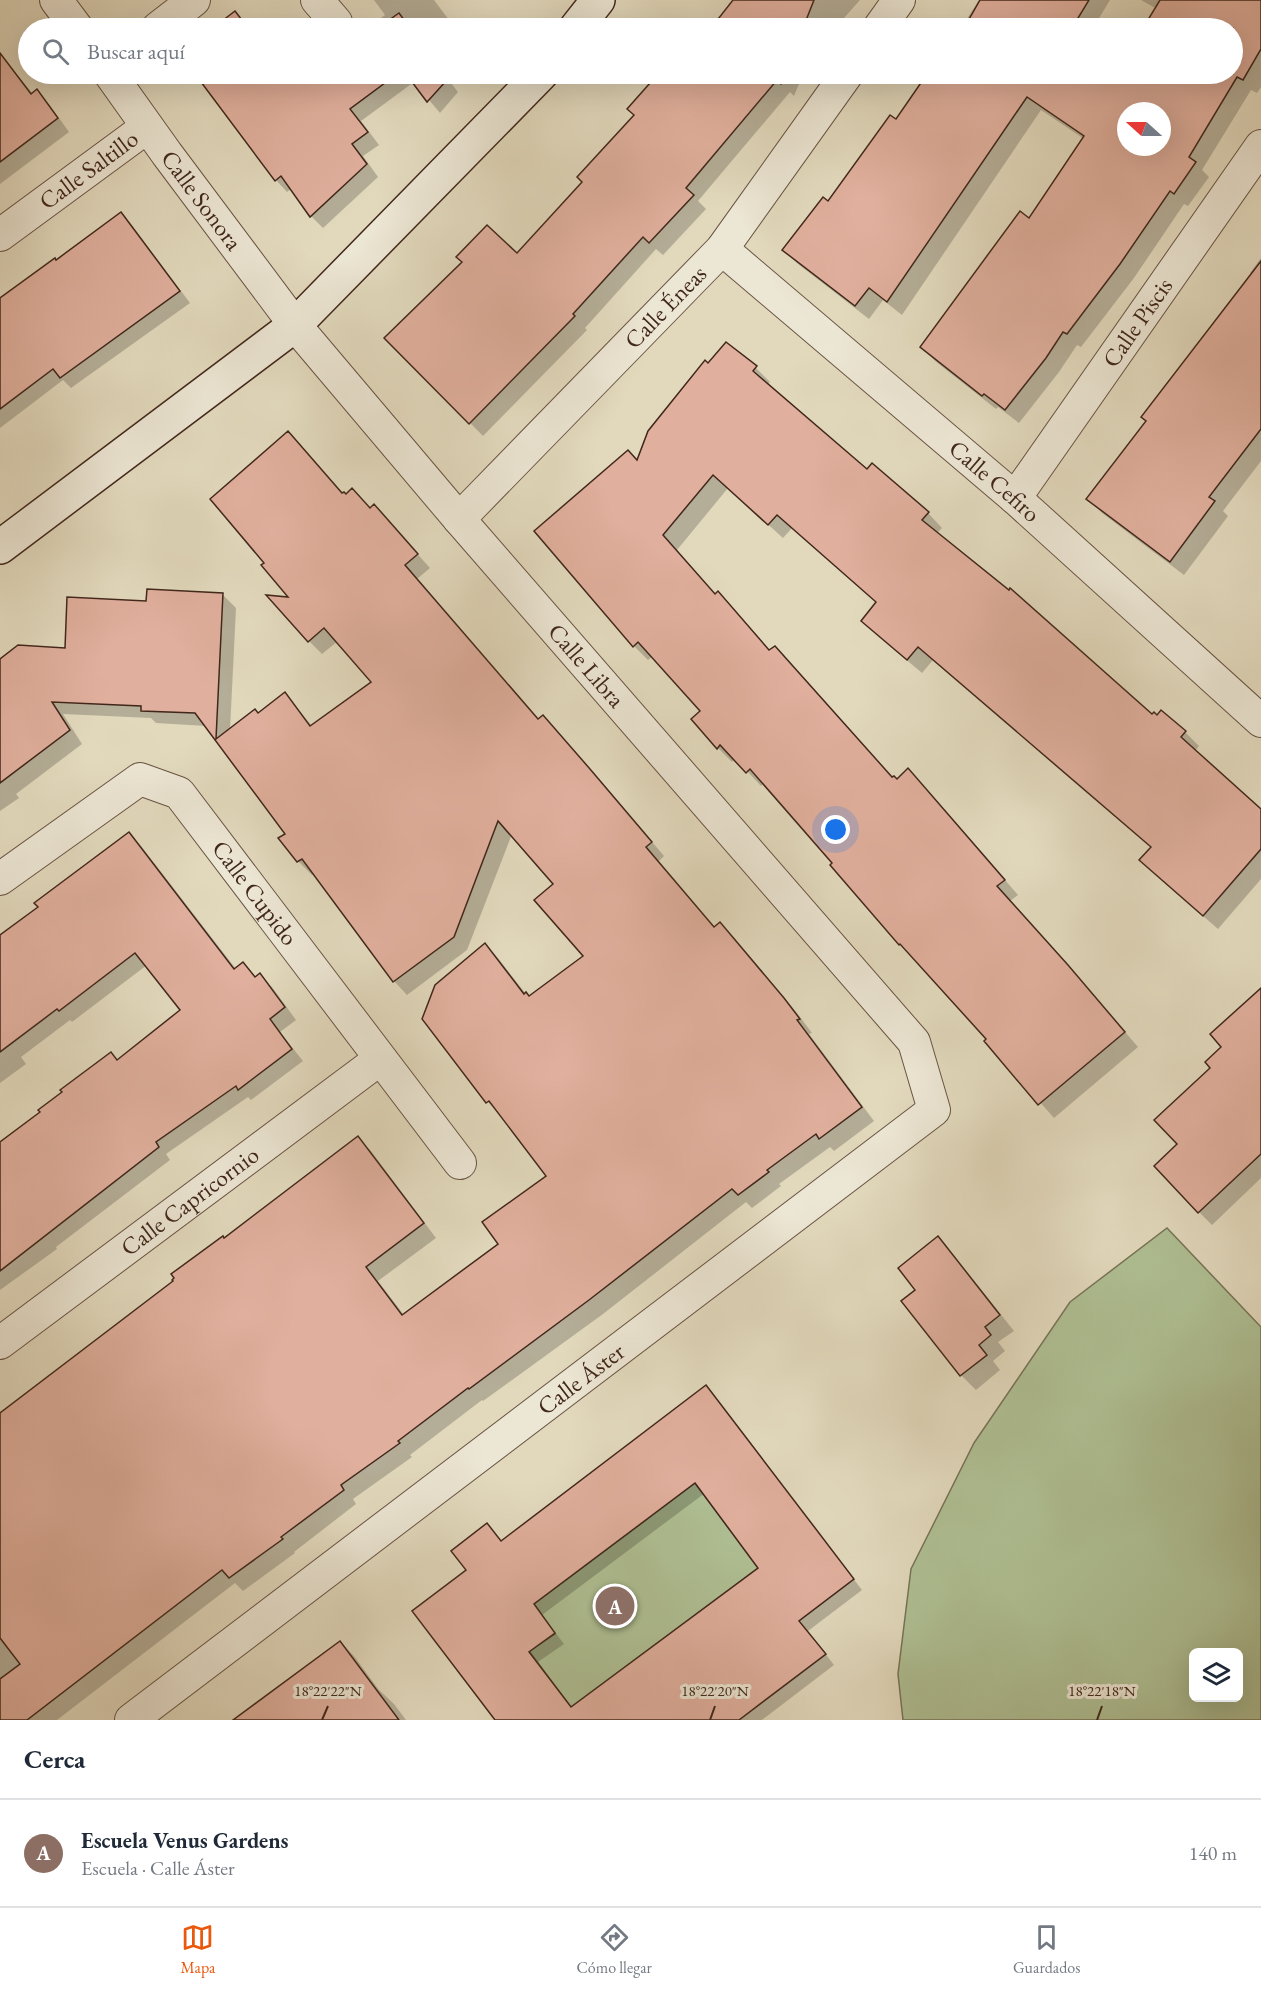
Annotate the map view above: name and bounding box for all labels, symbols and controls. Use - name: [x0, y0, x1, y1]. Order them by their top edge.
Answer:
- search box: [18, 18, 1243, 84]
- icon: search: [39, 35, 72, 68]
- text: Buscar aquí: [87, 37, 185, 66]
- north arrow: [1117, 102, 1171, 156]
- street label: Calle Saltillo: [33, 123, 144, 216]
- street label: Calle Sonora: [154, 144, 250, 257]
- street label: Calle Éneas: [617, 258, 713, 355]
- street label: Calle Piscis: [1095, 271, 1179, 373]
- street label: Calle Cefiro: [943, 433, 1047, 529]
- street label: Calle Libra: [542, 616, 632, 714]
- your location: [821, 815, 850, 844]
- street label: Calle Cupido: [205, 834, 305, 952]
- street label: Calle Capricornio: [114, 1139, 265, 1263]
- street label: Calle Áster: [531, 1336, 631, 1422]
- pin: A: [596, 1584, 634, 1628]
- map controls: [1189, 1648, 1243, 1702]
- button: layers: [1189, 1648, 1243, 1702]
- text: 18°22'22"N: [294, 1681, 362, 1700]
- text: 18°22'20"N: [681, 1681, 749, 1700]
- text: 18°22'18"N: [1068, 1681, 1136, 1700]
- text: Cerca: [24, 1742, 85, 1776]
- text: Escuela Venus Gardens: [81, 1826, 289, 1855]
- text: A: [36, 1840, 51, 1866]
- text: 140 m: [1189, 1840, 1237, 1866]
- text: Escuela · Calle Áster: [81, 1855, 235, 1881]
- tab: Mapa: [181, 1921, 215, 1978]
- tab: Cómo llegar: [576, 1921, 652, 1978]
- tab: Guardados: [1013, 1921, 1080, 1978]

